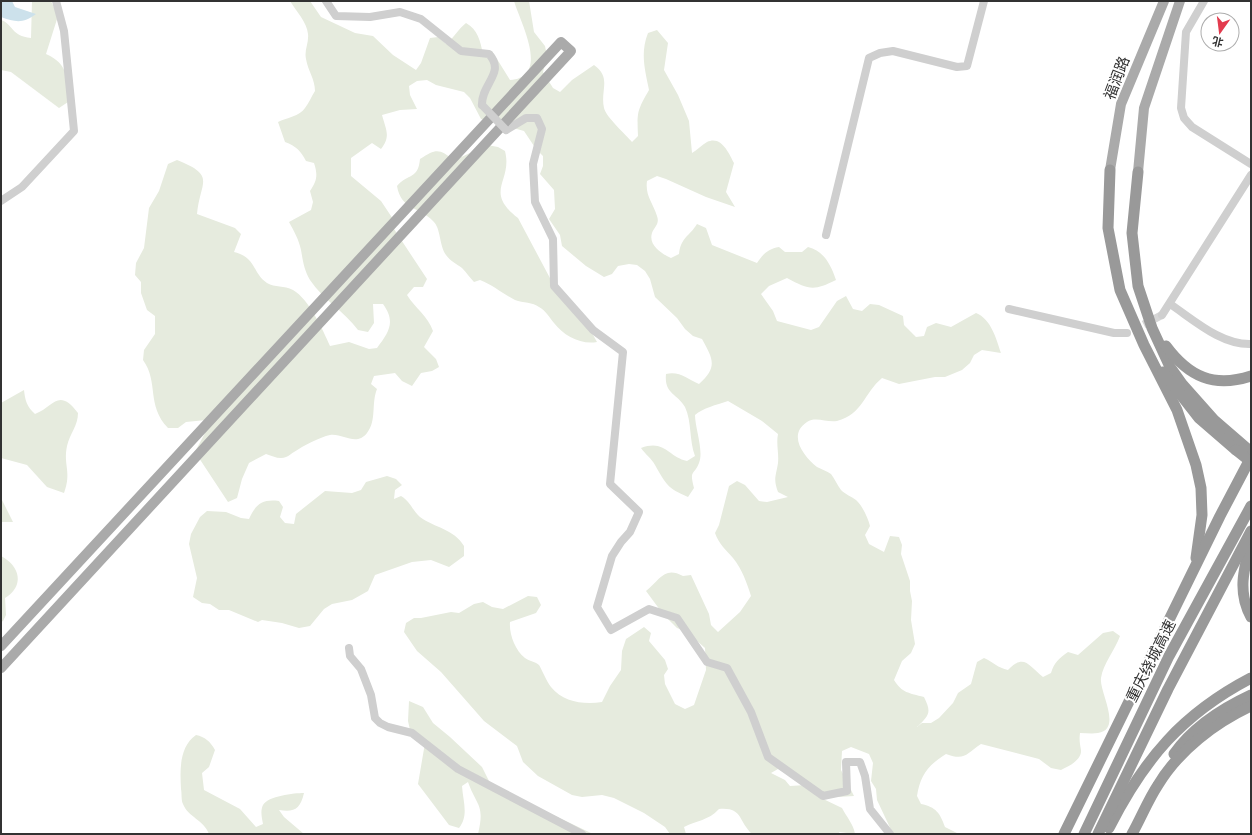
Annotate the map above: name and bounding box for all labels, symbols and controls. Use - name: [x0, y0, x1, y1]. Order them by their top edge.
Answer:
- north arrow: [1200, 12, 1240, 52]
- text: 北: [1210, 33, 1225, 51]
- street label: 福润路: [1099, 53, 1135, 103]
- street label: 重庆绕城高速: [1121, 616, 1181, 706]

